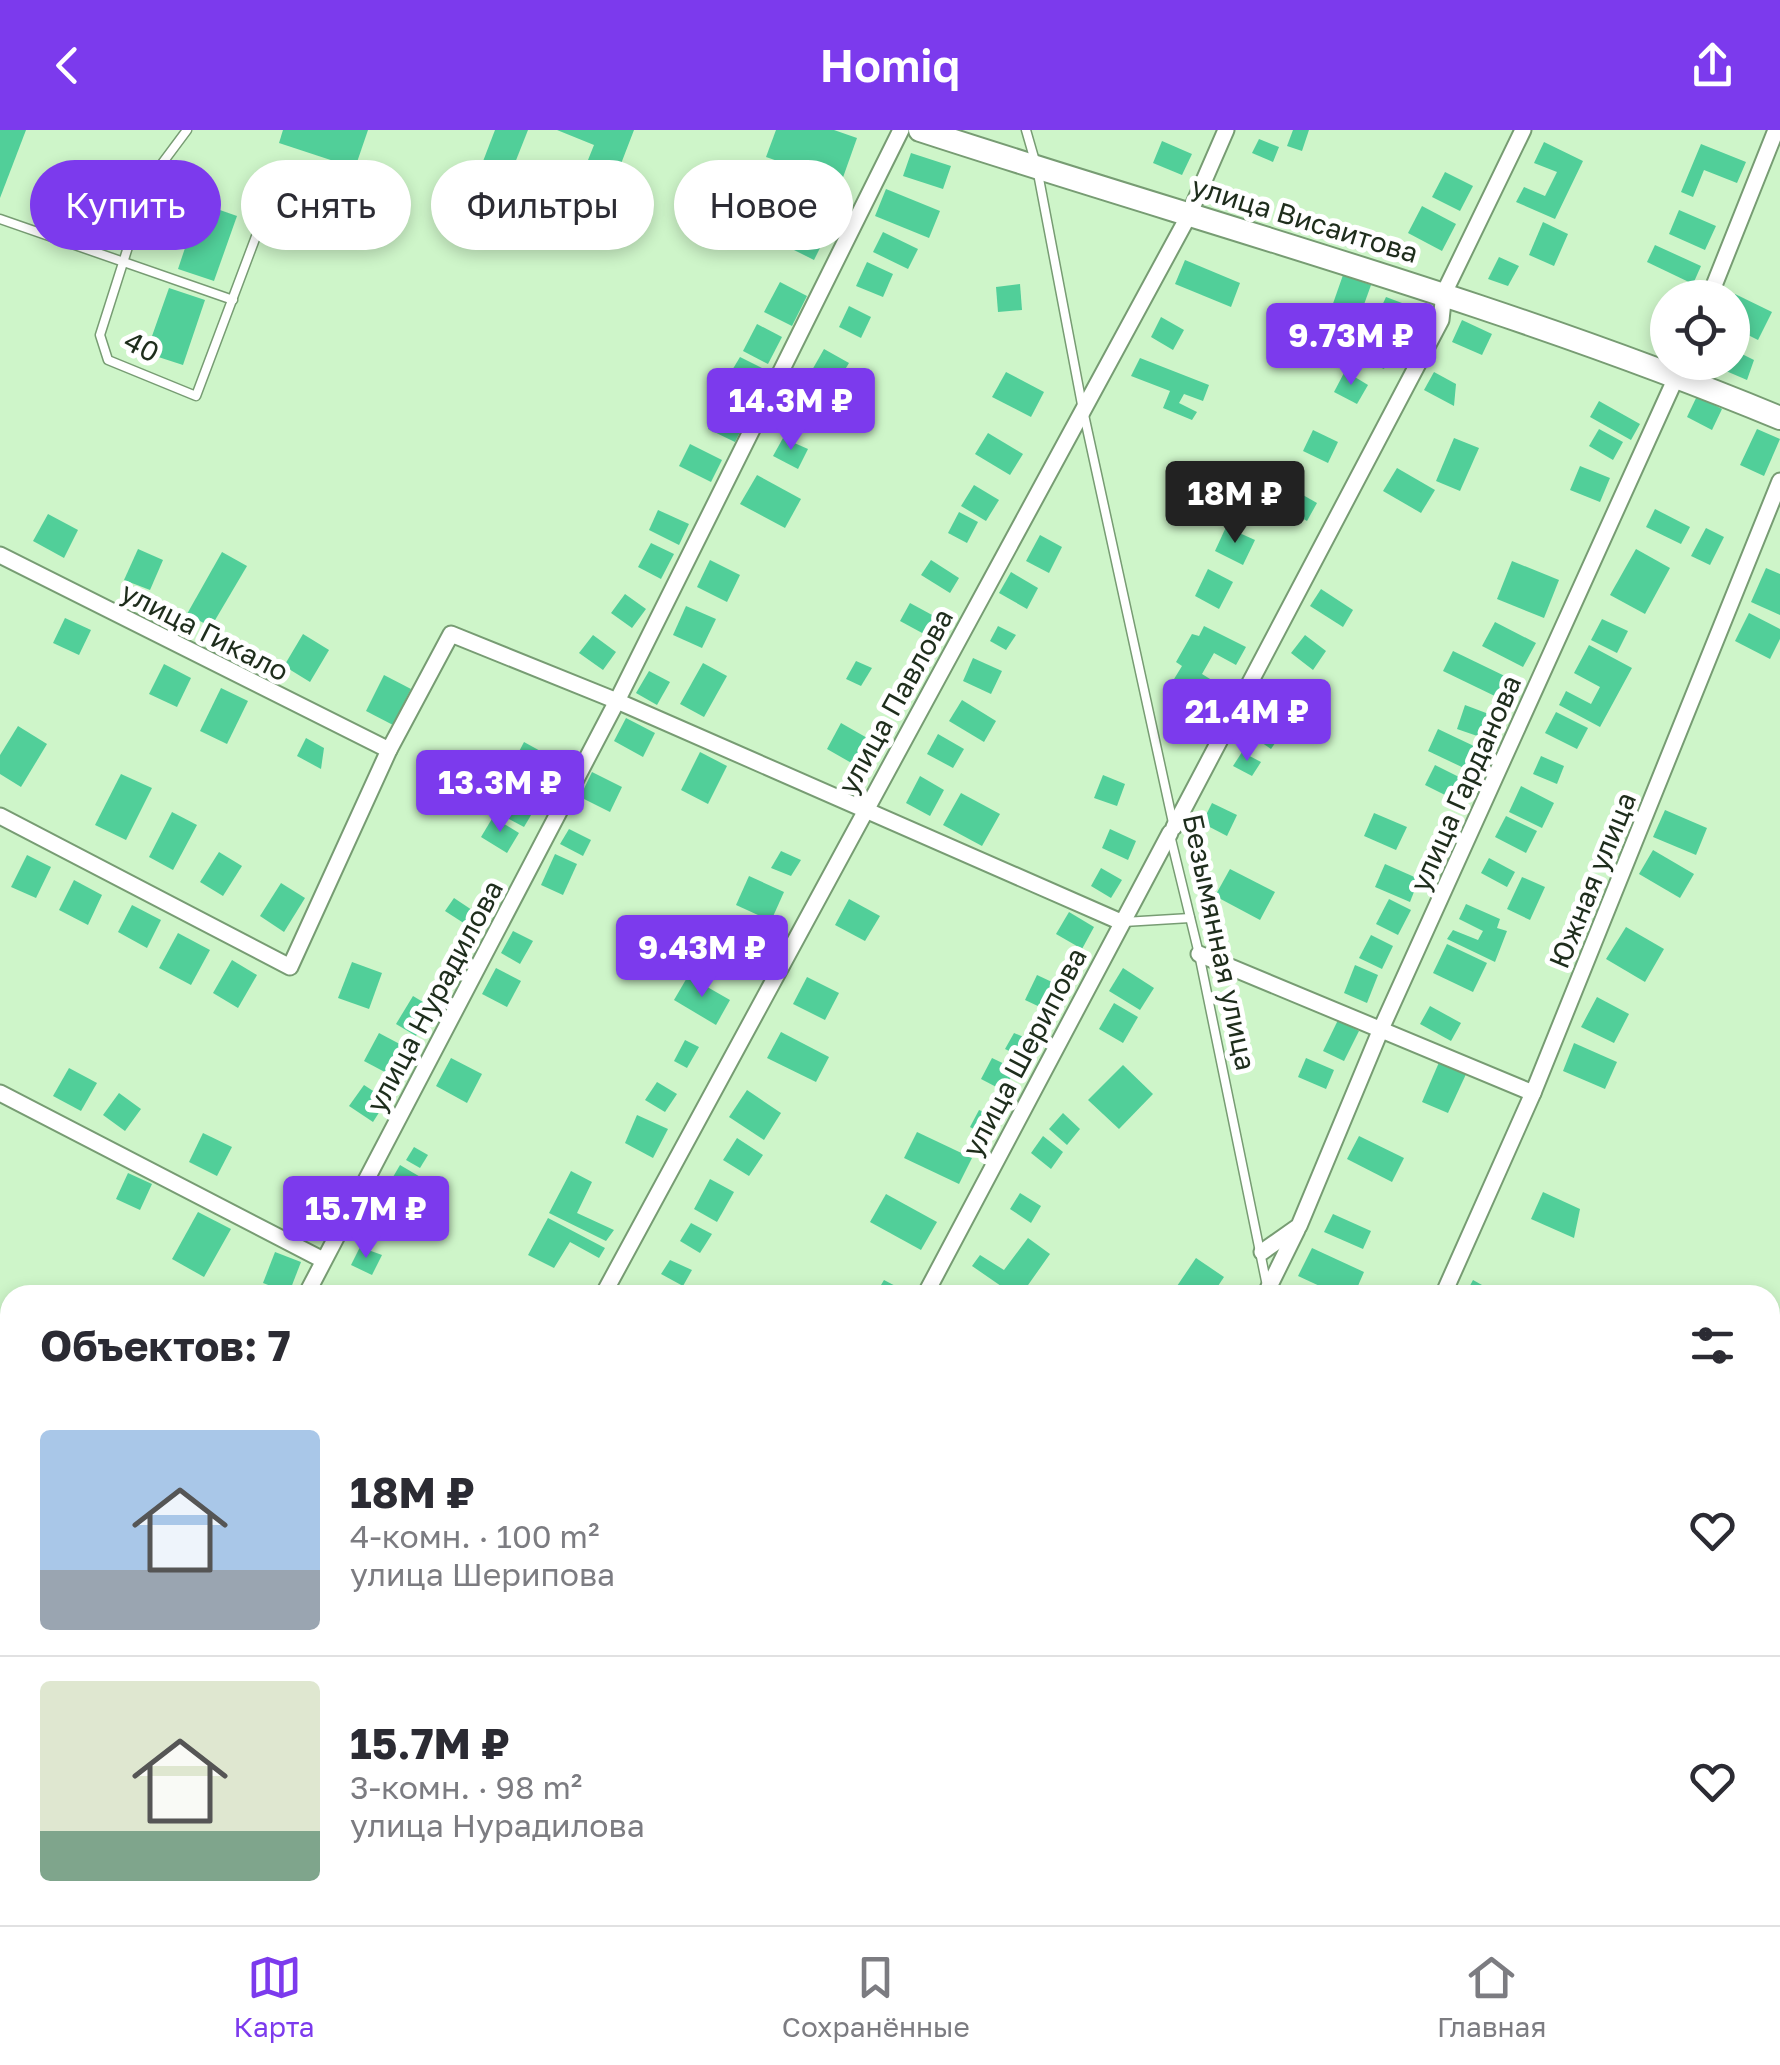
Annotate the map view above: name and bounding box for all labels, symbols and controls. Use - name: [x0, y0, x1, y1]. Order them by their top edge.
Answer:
- icon: back: [40, 38, 95, 93]
- text: Homiq: [820, 38, 960, 92]
- icon: share: [1685, 38, 1740, 93]
- chip: Купить: [30, 160, 221, 250]
- chip: Снять: [241, 160, 411, 250]
- chip: Фильтры: [431, 160, 654, 250]
- chip: Новое: [674, 160, 853, 250]
- street label: улица Висаитова: [1188, 169, 1422, 269]
- map controls: [1650, 280, 1750, 380]
- button: locate: [1650, 280, 1750, 380]
- pin: 9.73M ₽: [1259, 303, 1443, 388]
- text: 9.73M ₽: [1288, 316, 1414, 354]
- street label: 40: [119, 323, 165, 369]
- pin: 14.3M ₽: [699, 368, 883, 453]
- text: 14.3M ₽: [729, 381, 853, 419]
- pin: 18M ₽: [1165, 461, 1305, 546]
- text: 18M ₽: [1187, 474, 1283, 512]
- street label: улица Гикало: [116, 575, 294, 687]
- street label: улица Павлова: [831, 603, 959, 799]
- street label: улица Гарданова: [1402, 670, 1528, 896]
- pin: 21.4M ₽: [1155, 679, 1339, 764]
- text: 21.4M ₽: [1185, 692, 1309, 730]
- pin: 13.3M ₽: [408, 750, 592, 835]
- text: 13.3M ₽: [438, 763, 562, 801]
- street label: Южная улица: [1542, 787, 1642, 973]
- street label: Безымянная улица: [1177, 811, 1263, 1073]
- street label: улица Нурадилова: [359, 874, 509, 1118]
- pin: 9.43M ₽: [610, 915, 794, 1000]
- text: 9.43M ₽: [638, 928, 766, 966]
- street label: улица Шерипова: [955, 942, 1093, 1162]
- pin: 15.7M ₽: [274, 1176, 458, 1261]
- text: 15.7M ₽: [305, 1189, 427, 1227]
- icon: filters: [1685, 1318, 1740, 1373]
- text: Объектов: 7: [40, 1320, 291, 1370]
- text: 18M ₽: [350, 1467, 475, 1517]
- icon: home: [120, 1470, 240, 1590]
- icon: heart: [1685, 1503, 1740, 1558]
- text: 4-комн. · 100 m²: [350, 1517, 599, 1555]
- text: улица Шерипова: [350, 1555, 615, 1593]
- text: 15.7M ₽: [350, 1718, 510, 1768]
- icon: home: [120, 1721, 240, 1841]
- icon: heart: [1685, 1754, 1740, 1809]
- text: 3-комн. · 98 m²: [350, 1768, 582, 1806]
- text: улица Нурадилова: [350, 1806, 645, 1844]
- tab: Карта: [234, 1950, 315, 2043]
- tab: Сохранённые: [782, 1950, 970, 2043]
- tab: Главная: [1437, 1950, 1546, 2043]

